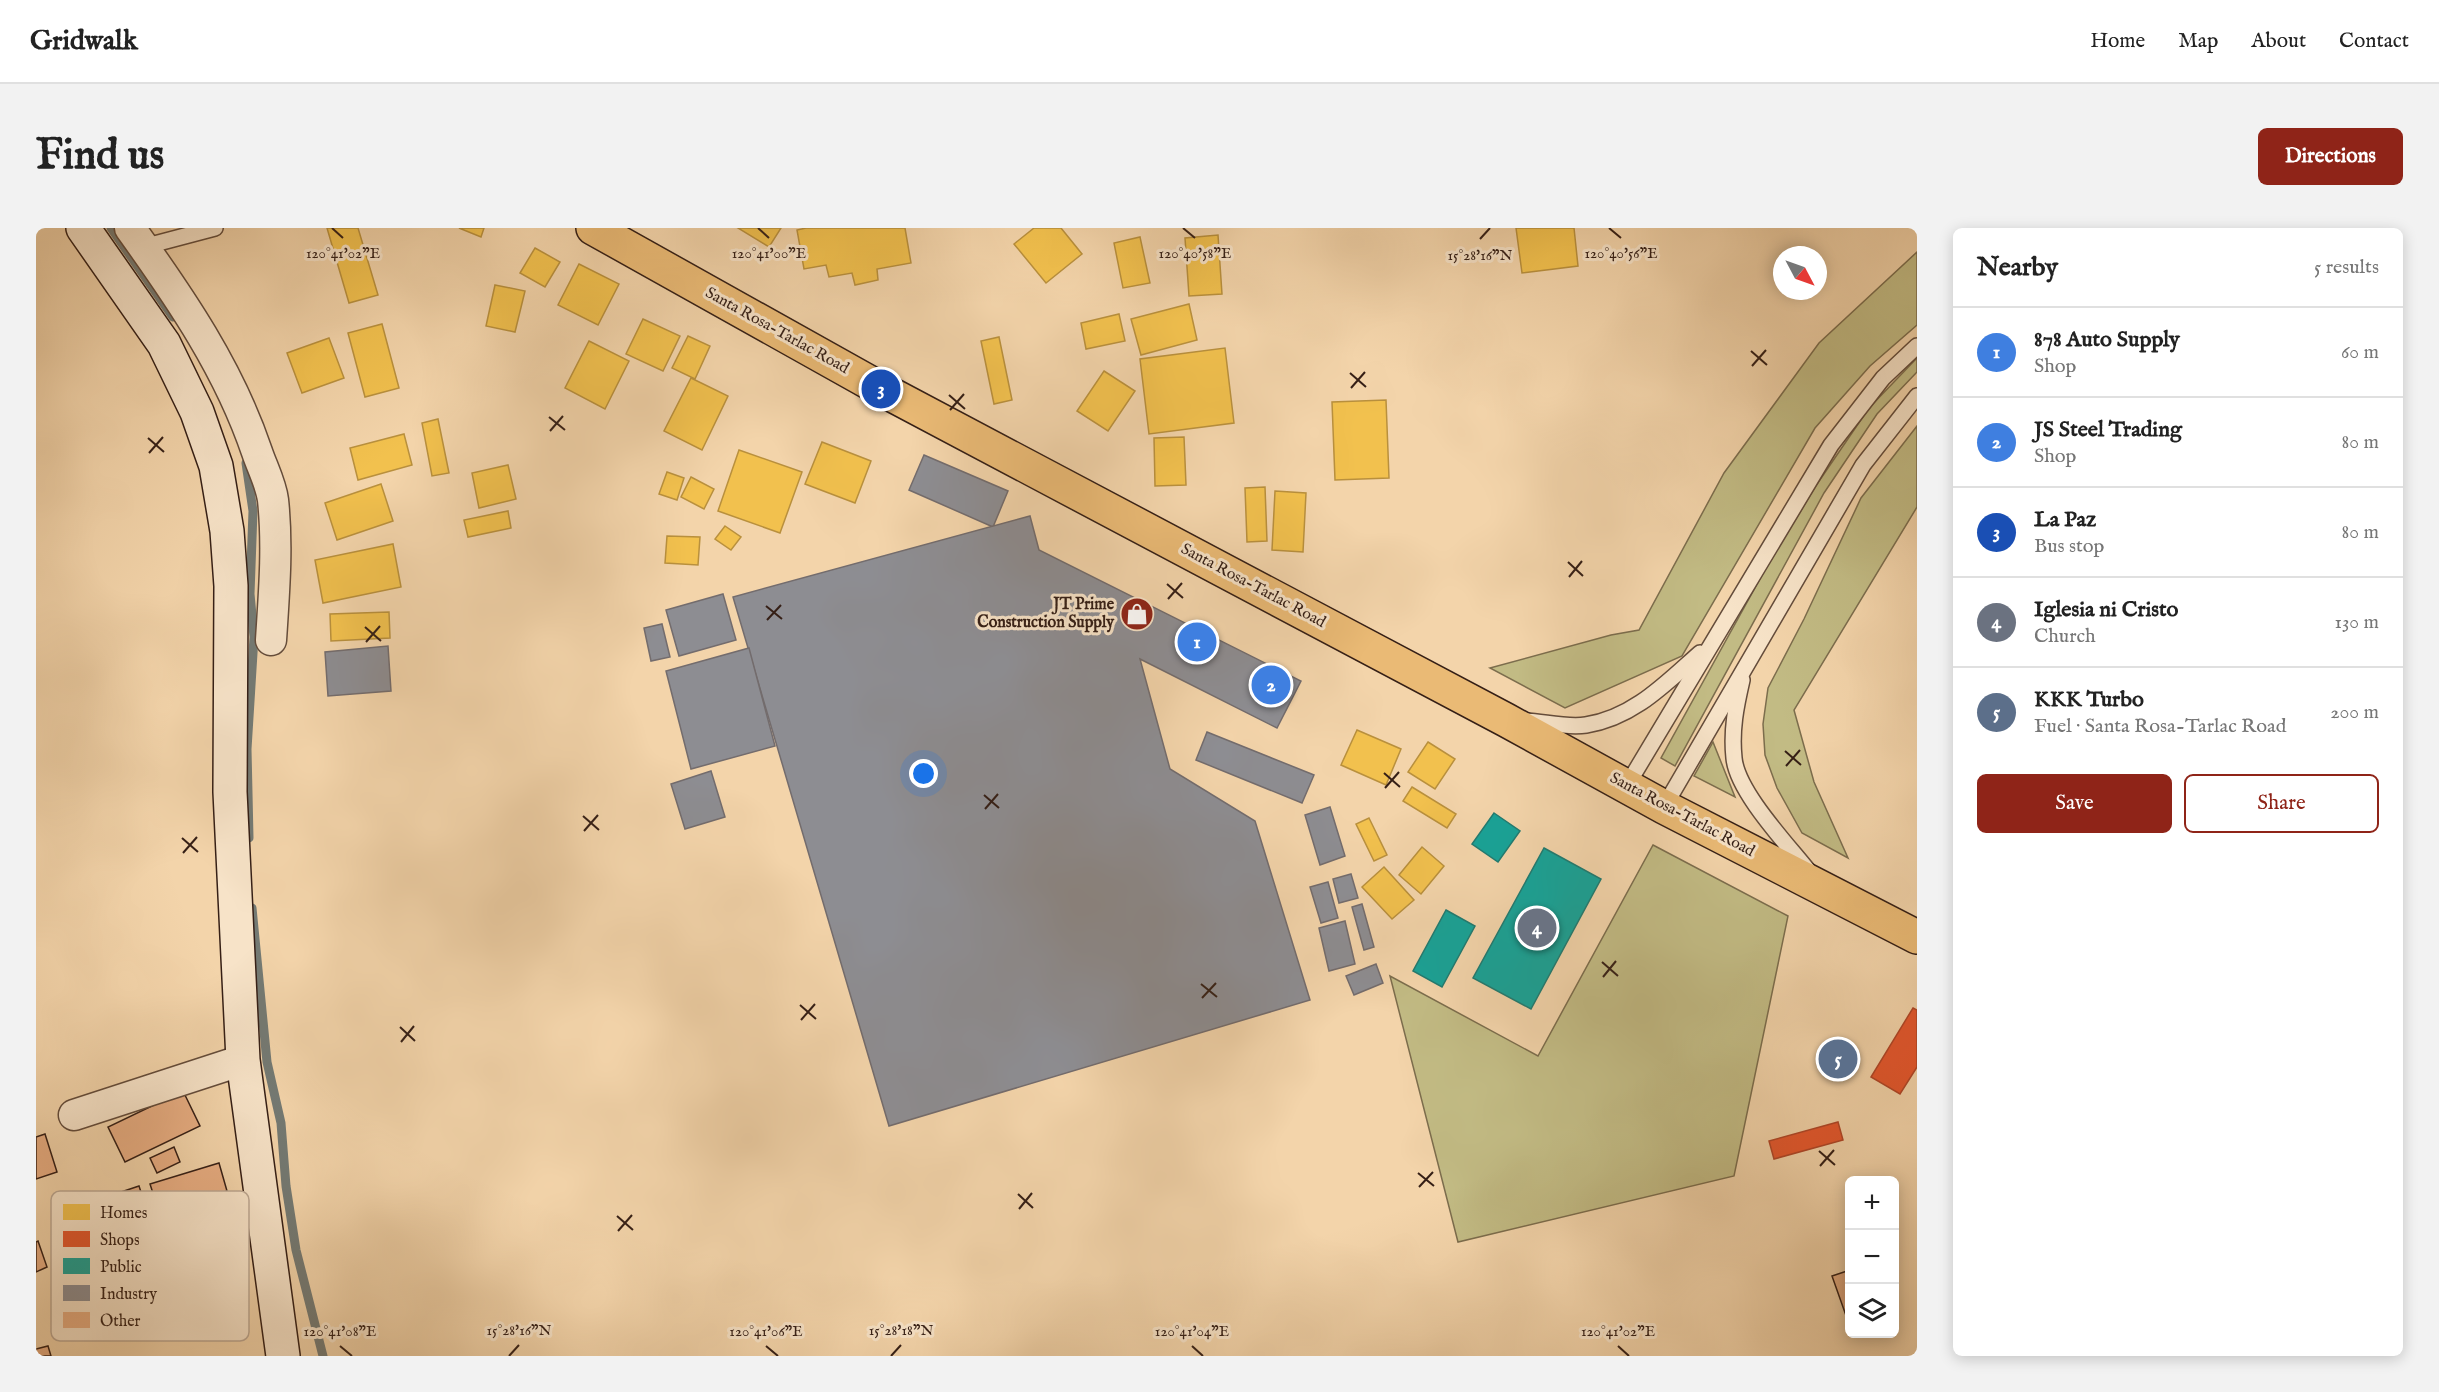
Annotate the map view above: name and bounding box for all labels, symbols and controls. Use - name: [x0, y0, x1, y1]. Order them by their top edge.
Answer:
- text: Gridwalk: [30, 24, 138, 59]
- text: Home: [2090, 28, 2145, 55]
- text: Map: [2178, 28, 2218, 55]
- text: About: [2251, 28, 2306, 55]
- text: Contact: [2339, 28, 2409, 55]
- button: Directions: [2258, 128, 2403, 185]
- text: Find us: [36, 130, 164, 183]
- text: 120°41'02"E: [306, 244, 380, 263]
- text: 120°41'00"E: [732, 244, 806, 263]
- text: 120°40'58"E: [1159, 244, 1231, 263]
- text: 120°40'56"E: [1584, 244, 1658, 263]
- text: 15°28'16"N: [1447, 246, 1513, 265]
- north arrow: [1773, 246, 1827, 300]
- text: Nearby: [1977, 251, 2058, 284]
- text: 5 results: [2314, 255, 2379, 280]
- street label: Santa Rosa-Tarlac Road: [702, 283, 853, 379]
- text: 878 Auto Supply: [2034, 326, 2180, 354]
- text: 1: [1993, 340, 2000, 365]
- text: 60 m: [2341, 340, 2379, 365]
- text: Shop: [2034, 354, 2076, 379]
- pin: 3: [862, 366, 900, 412]
- text: JS Steel Trading: [2034, 416, 2182, 444]
- text: 2: [1992, 430, 2001, 455]
- text: 80 m: [2342, 430, 2379, 455]
- text: Shop: [2034, 444, 2076, 469]
- text: La Paz: [2034, 506, 2096, 534]
- text: 3: [1993, 520, 2000, 545]
- text: 80 m: [2342, 520, 2379, 545]
- text: Bus stop: [2034, 534, 2104, 559]
- street label: Santa Rosa-Tarlac Road: [1177, 539, 1329, 633]
- place label: JT Prime Construction Supply: [977, 595, 1115, 633]
- shop icon: JT Prime Construction Supply: [1119, 596, 1155, 632]
- text: Iglesia ni Cristo: [2034, 596, 2178, 624]
- text: 4: [1992, 610, 2001, 635]
- text: 130 m: [2334, 610, 2379, 635]
- pin: 1: [1178, 620, 1216, 664]
- text: Church: [2034, 624, 2096, 649]
- pin: 2: [1252, 662, 1290, 708]
- text: KKK Turbo: [2034, 686, 2144, 714]
- text: 5: [1993, 700, 2000, 725]
- text: 200 m: [2330, 700, 2379, 725]
- text: Fuel · Santa Rosa-Tarlac Road: [2034, 714, 2286, 739]
- your location: [909, 759, 938, 788]
- street label: Santa Rosa-Tarlac Road: [1606, 768, 1758, 862]
- button: Save: [1977, 774, 2172, 833]
- button: Share: [2184, 774, 2379, 833]
- pin: 4: [1518, 906, 1556, 950]
- pin: 5: [1818, 1036, 1858, 1082]
- map controls: [1845, 1176, 1899, 1338]
- button: +: [1845, 1176, 1899, 1230]
- legend: [51, 1191, 249, 1341]
- text: Homes: [100, 1204, 148, 1224]
- button: −: [1845, 1230, 1899, 1284]
- text: Shops: [100, 1231, 140, 1251]
- text: Public: [100, 1258, 142, 1278]
- button: layers: [1845, 1284, 1899, 1338]
- text: Industry: [100, 1285, 157, 1305]
- text: Other: [100, 1312, 141, 1332]
- text: 15°28'16"N: [486, 1321, 552, 1340]
- text: 15°28'18"N: [869, 1321, 933, 1340]
- text: 120°41'08"E: [304, 1322, 376, 1341]
- text: 120°41'06"E: [729, 1322, 803, 1341]
- text: 120°41'04"E: [1155, 1322, 1229, 1341]
- text: 120°41'02"E: [1581, 1322, 1655, 1341]

